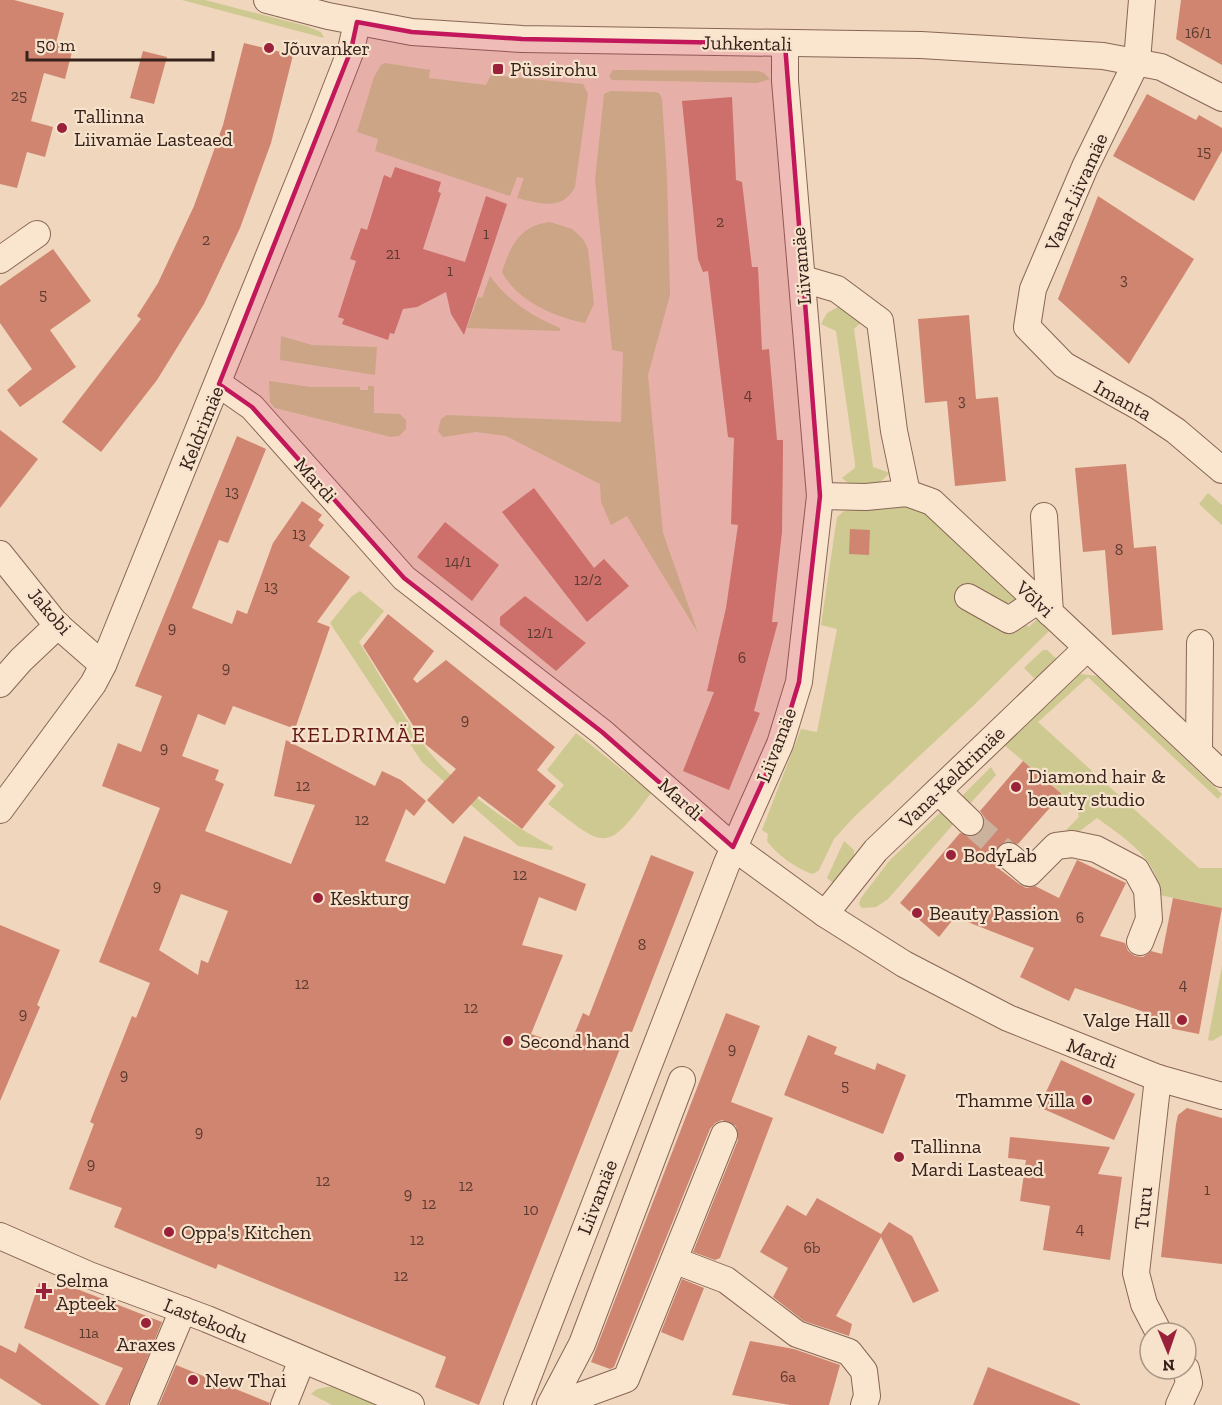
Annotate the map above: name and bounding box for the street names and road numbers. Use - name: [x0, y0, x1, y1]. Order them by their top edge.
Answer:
- street label: Juhkentali: [702, 30, 793, 56]
- street label: Vana-Liivamäe: [1039, 129, 1113, 256]
- street label: Liivamäe: [786, 226, 816, 306]
- street label: Imanta: [1090, 374, 1156, 426]
- street label: Keldrimäe: [173, 382, 229, 474]
- street label: Mardi: [290, 453, 343, 508]
- street label: Võlvi: [1010, 575, 1059, 623]
- street label: Jakobi: [23, 582, 77, 640]
- street label: Liivamäe: [751, 704, 801, 786]
- street label: Vana-Keldrimäe: [894, 721, 1010, 834]
- street label: Mardi: [654, 773, 709, 826]
- street label: Mardi: [1063, 1032, 1121, 1074]
- street label: Liivamäe: [572, 1156, 622, 1238]
- street label: Turu: [1129, 1185, 1157, 1231]
- street label: Lastekodu: [160, 1292, 252, 1348]

